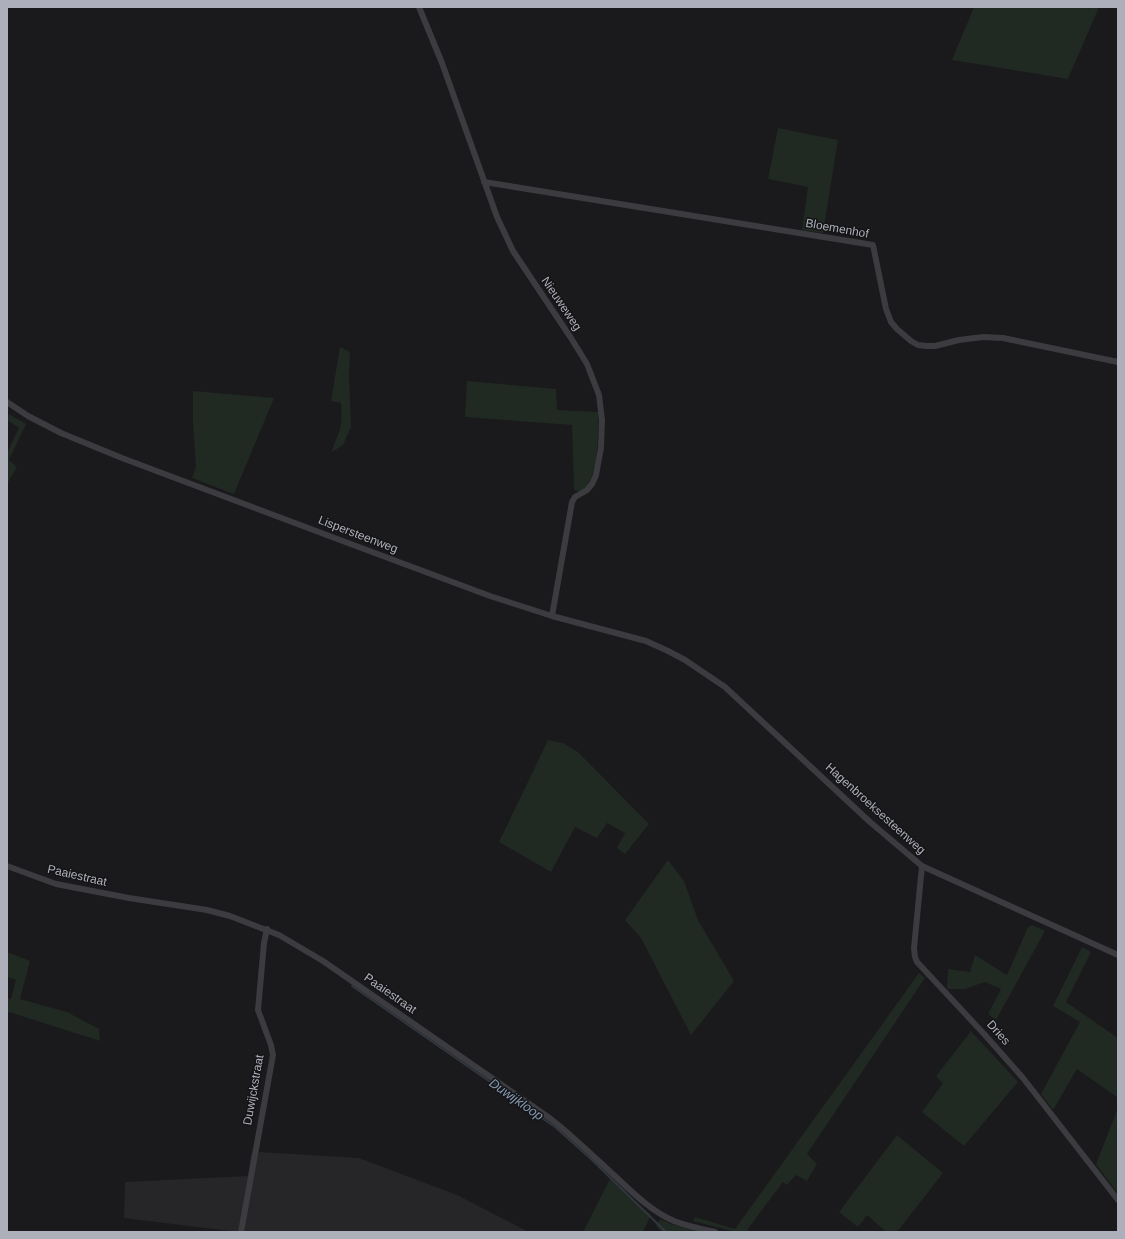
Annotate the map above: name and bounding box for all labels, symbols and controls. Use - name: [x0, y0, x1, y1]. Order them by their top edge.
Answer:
- street label: Bloemenhof: [804, 216, 870, 242]
- street label: Nieuweweg: [538, 274, 584, 334]
- street label: Lispersteenweg: [316, 513, 400, 557]
- street label: Hagenbroeksesteenweg: [822, 760, 928, 858]
- street label: Paaiestraat: [46, 862, 108, 890]
- street label: Paaiestraat: [361, 971, 419, 1017]
- street label: Dries: [983, 1018, 1013, 1048]
- street label: Duwijckstraat: [241, 1054, 267, 1126]
- water label: Duwijkloop: [486, 1076, 546, 1124]

